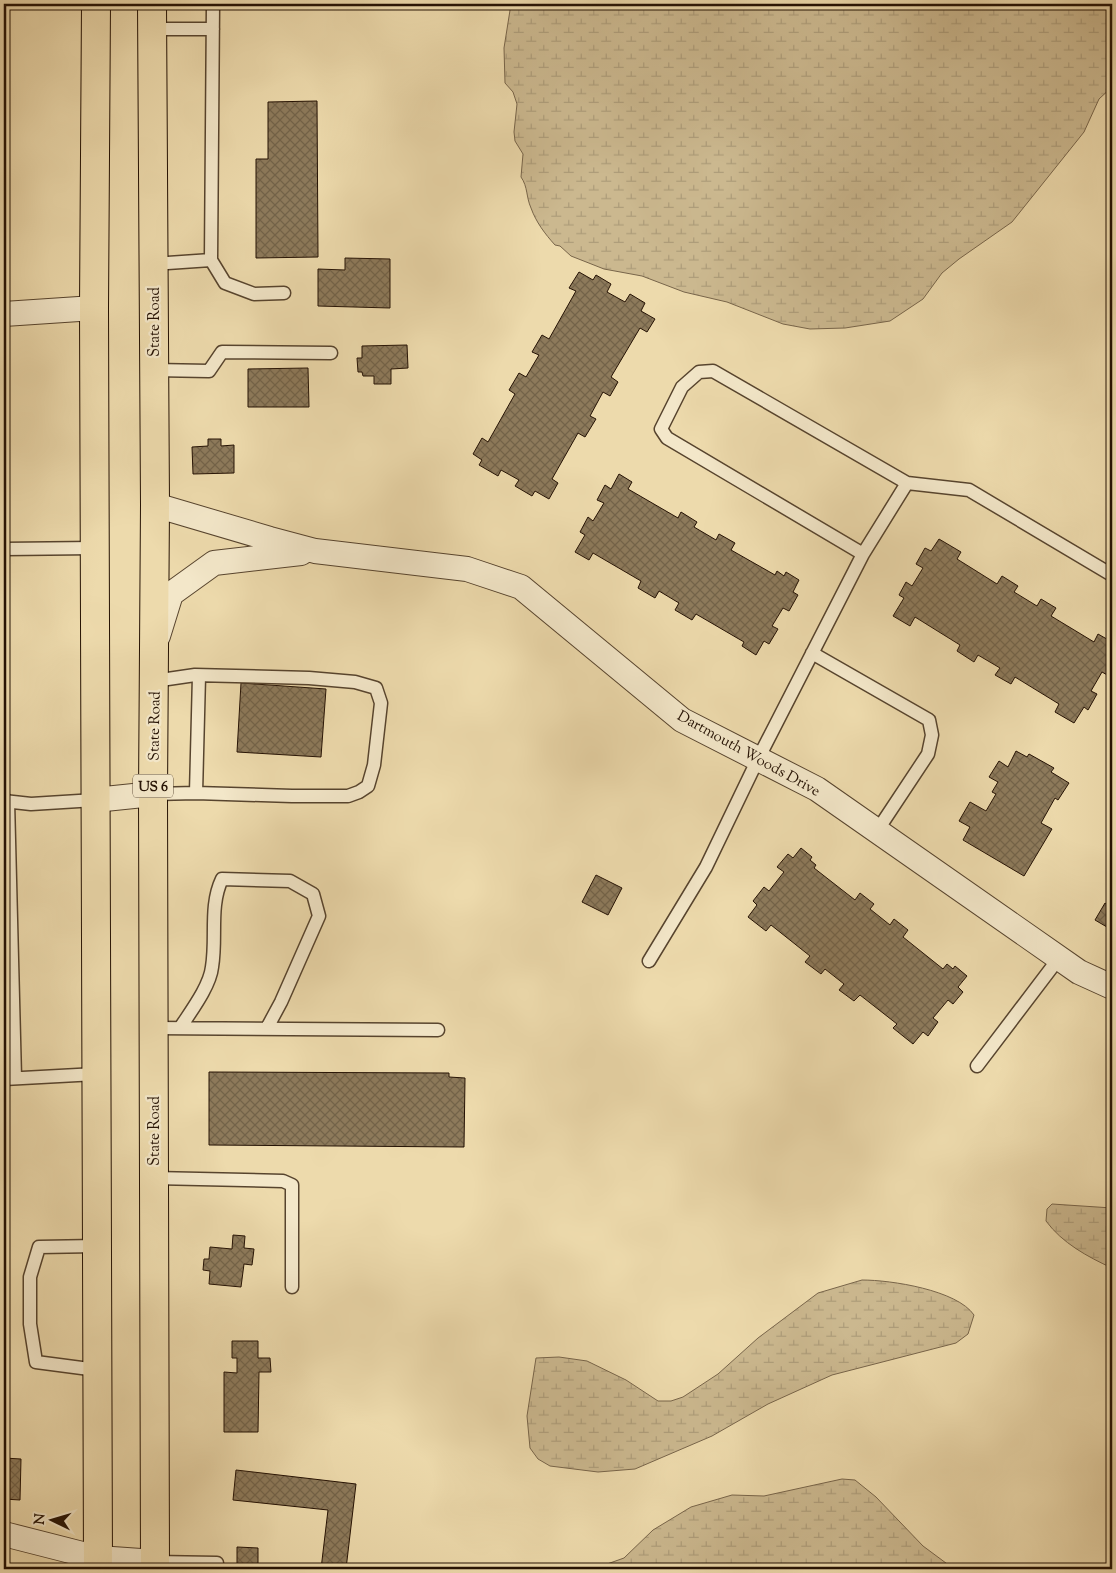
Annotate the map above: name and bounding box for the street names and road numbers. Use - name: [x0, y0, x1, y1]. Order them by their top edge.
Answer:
- street label: State Road: [145, 287, 166, 357]
- street label: State Road: [144, 690, 167, 761]
- street label: Dartmouth Woods Drive: [673, 706, 824, 802]
- road number: US 6: [133, 774, 173, 798]
- street label: State Road: [145, 1096, 166, 1166]

